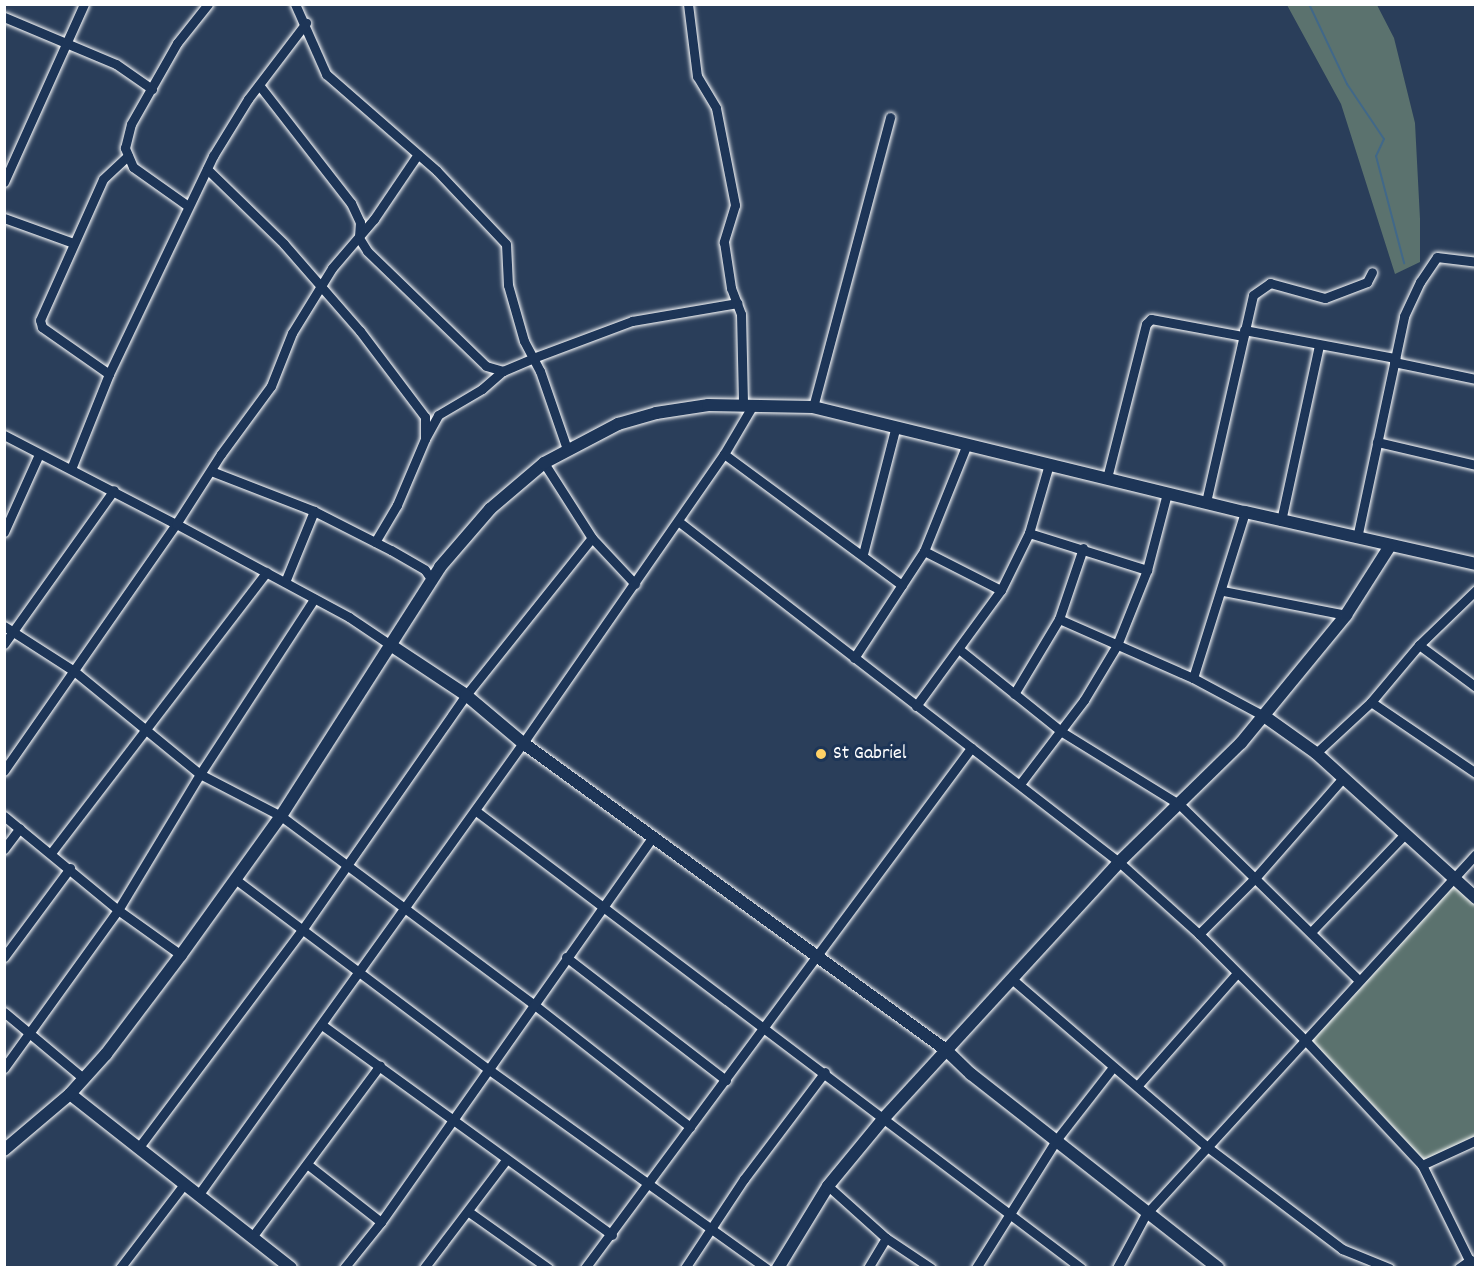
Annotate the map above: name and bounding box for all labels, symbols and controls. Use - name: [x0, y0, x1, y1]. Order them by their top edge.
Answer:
- place label: St Gabriel: [833, 742, 907, 766]
- marker: St Gabriel: [814, 747, 828, 761]

